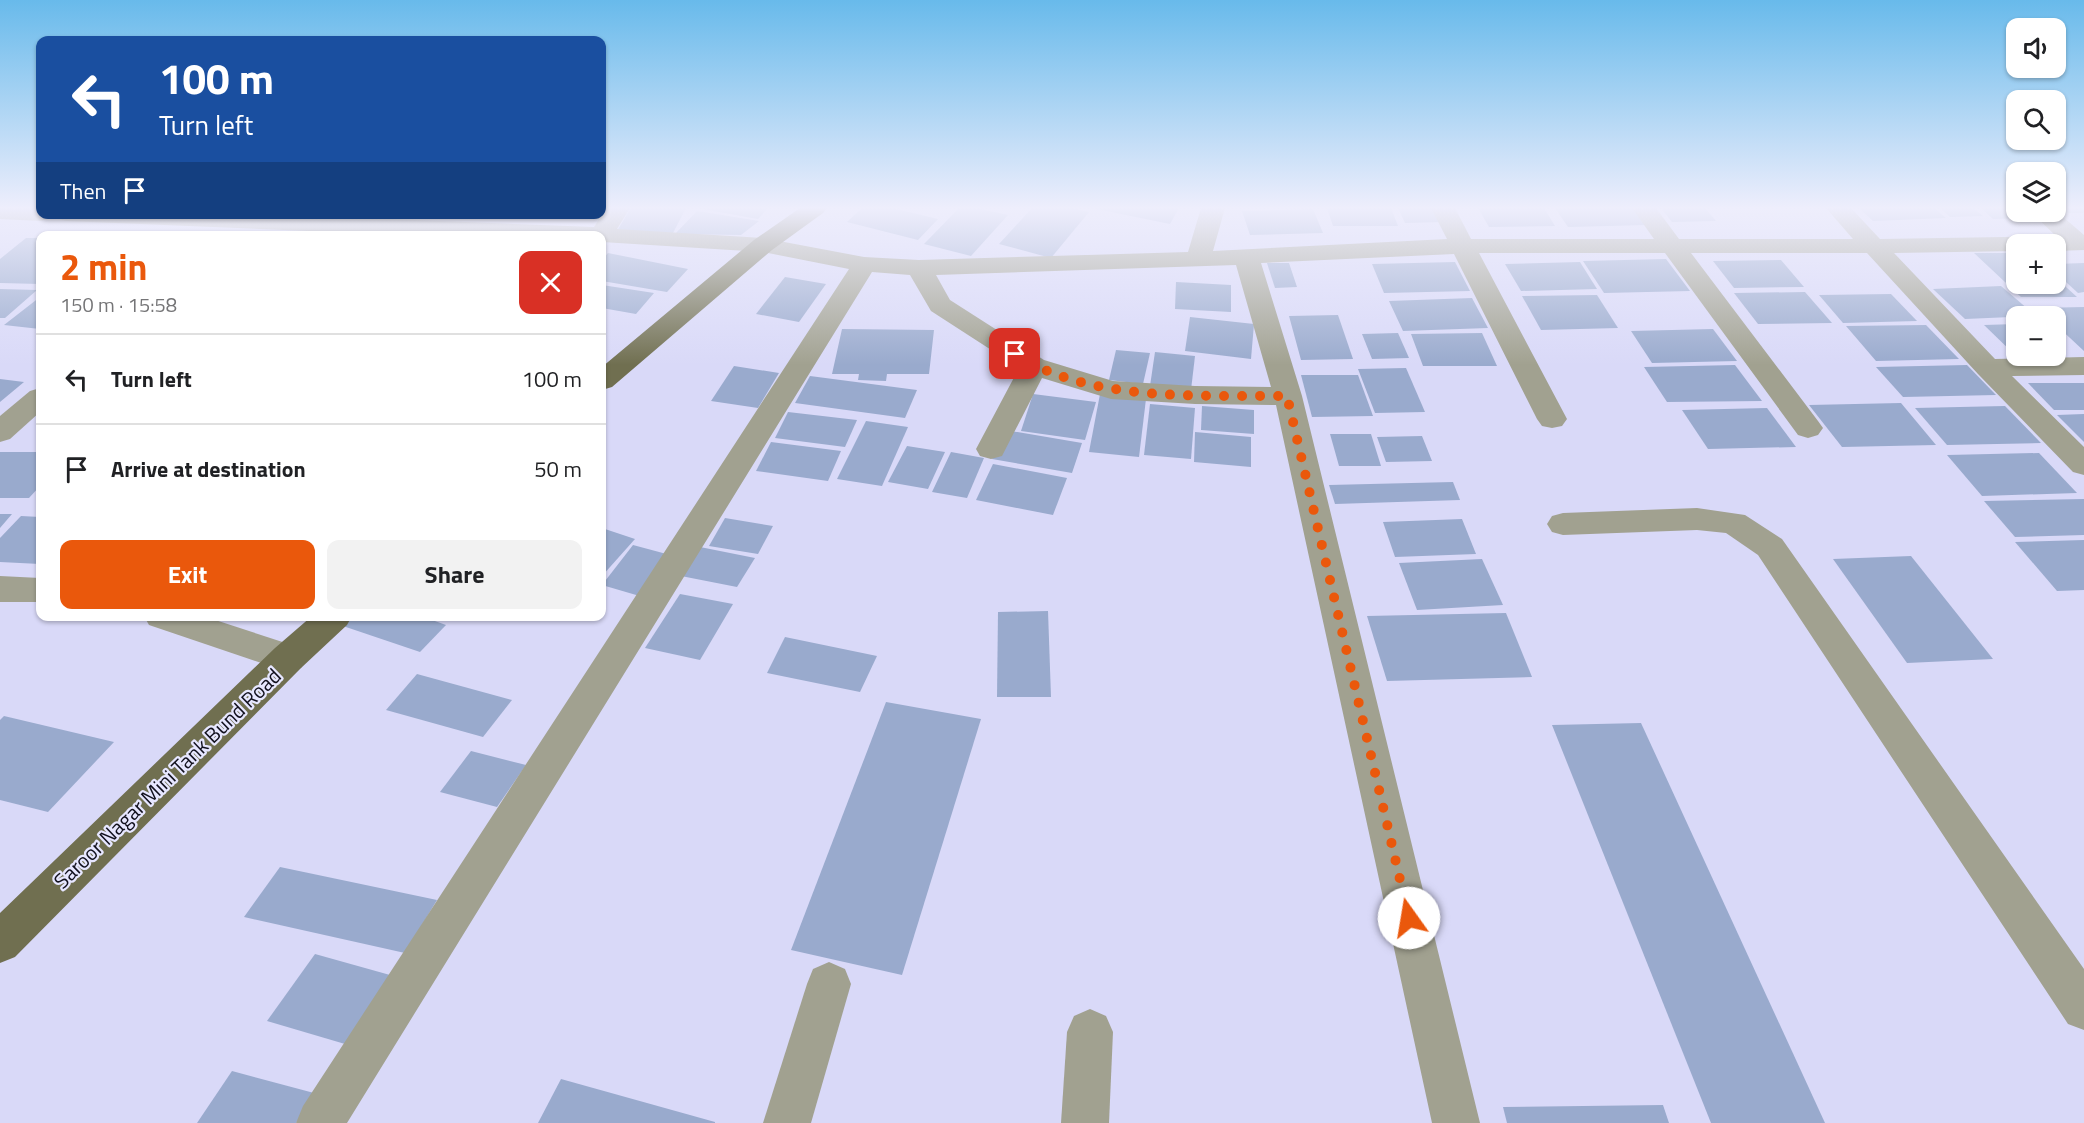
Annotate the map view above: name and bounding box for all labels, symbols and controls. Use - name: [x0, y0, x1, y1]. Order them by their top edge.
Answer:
- map controls: [2006, 18, 2066, 366]
- button: sound: [2006, 18, 2066, 78]
- text: 100 m: [159, 46, 274, 110]
- icon: left: [60, 60, 138, 138]
- button: search: [2006, 90, 2066, 150]
- text: Turn left: [159, 104, 253, 145]
- button: layers: [2006, 162, 2066, 222]
- text: Then: [60, 174, 106, 208]
- icon: arrive: [118, 174, 151, 207]
- button: +: [2006, 234, 2066, 294]
- text: 2 min: [60, 239, 147, 294]
- button: close: [519, 251, 582, 314]
- text: 150 m · 15:58: [60, 289, 177, 320]
- button: −: [2006, 306, 2066, 366]
- pin: [989, 328, 1040, 379]
- icon: arrive: [998, 337, 1031, 370]
- text: Turn left: [111, 362, 192, 396]
- text: 100 m: [522, 362, 582, 396]
- icon: left: [60, 363, 93, 396]
- text: Arrive at destination: [111, 452, 306, 486]
- text: 50 m: [534, 452, 582, 486]
- icon: arrive: [60, 453, 93, 486]
- button: Exit: [60, 540, 315, 609]
- button: Share: [327, 540, 582, 609]
- street label: Saroor Nagar Mini Tank Bund Road: [46, 660, 288, 896]
- position arrow: [1377, 886, 1441, 950]

